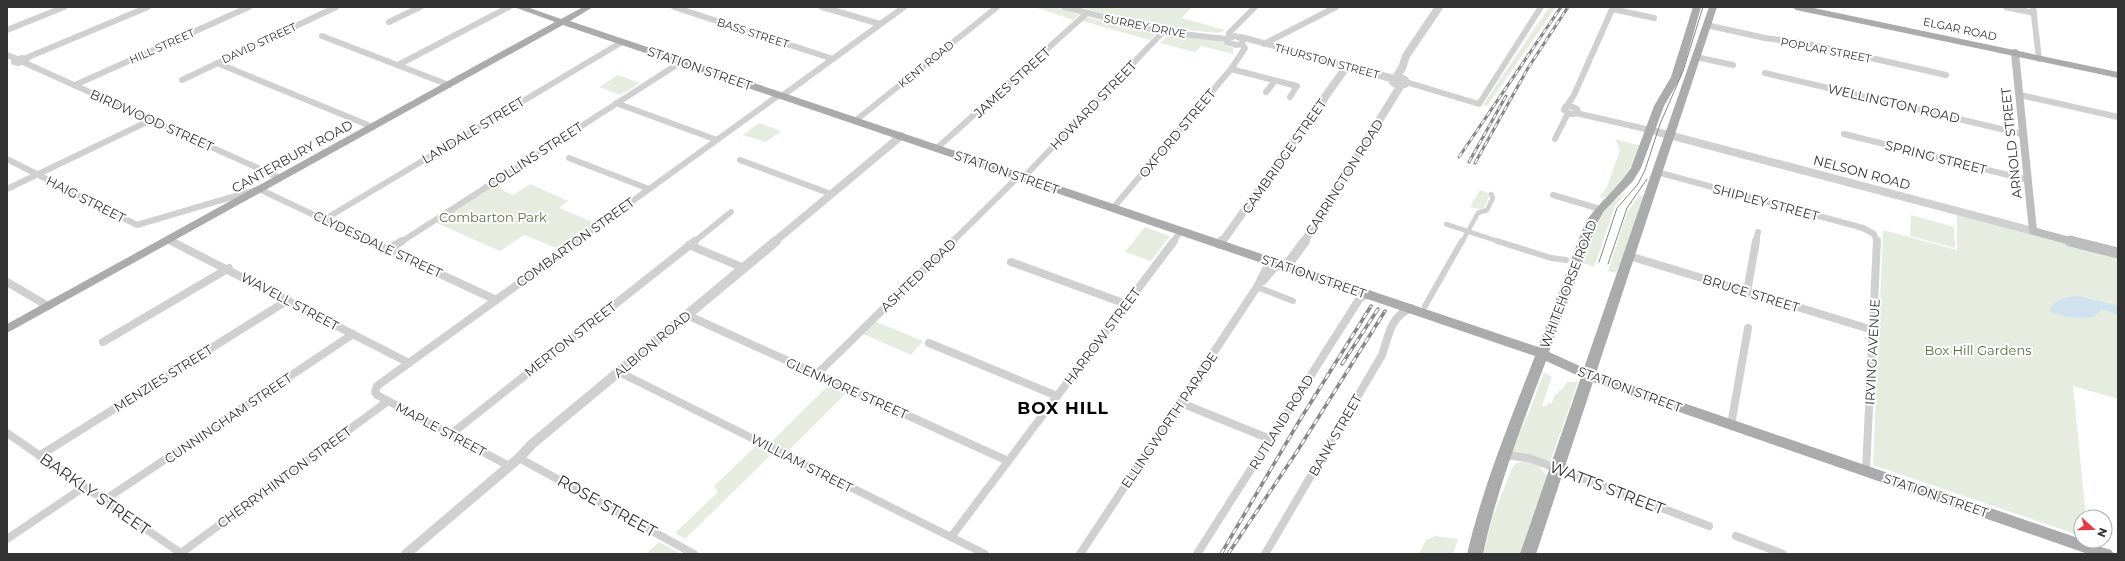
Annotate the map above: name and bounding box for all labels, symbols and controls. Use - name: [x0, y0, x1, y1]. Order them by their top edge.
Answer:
- street label: SURREY DRIVE: [1103, 11, 1187, 41]
- street label: ELGAR ROAD: [1922, 14, 1998, 44]
- street label: BASS STREET: [715, 15, 791, 51]
- street label: DAVID STREET: [219, 19, 299, 67]
- street label: HILL STREET: [127, 25, 197, 67]
- street label: POPLAR STREET: [1779, 34, 1873, 66]
- street label: KENT ROAD: [895, 37, 957, 91]
- street label: THURSTON STREET: [1273, 40, 1382, 82]
- street label: STATION STREET: [646, 43, 755, 94]
- street label: JAMES STREET: [970, 43, 1054, 121]
- street label: HOWARD STREET: [1046, 57, 1140, 153]
- street label: WELLINGTON ROAD: [1826, 80, 1962, 126]
- street label: OXFORD STREET: [1135, 85, 1219, 181]
- street label: BIRDWOOD STREET: [88, 86, 217, 155]
- street label: ARNOLD STREET: [1997, 86, 2025, 199]
- street label: LANDALE STREET: [419, 93, 528, 167]
- street label: CAMBRIDGE STREET: [1238, 95, 1330, 216]
- street label: CANTERBURY ROAD: [229, 116, 355, 196]
- street label: CARRINGTON ROAD: [1302, 116, 1386, 238]
- street label: COLLINS STREET: [484, 118, 586, 192]
- street label: SPRING STREET: [1884, 137, 1989, 177]
- street label: STATION STREET: [953, 147, 1062, 198]
- street label: NELSON ROAD: [1812, 151, 1913, 193]
- street label: HAIG STREET: [44, 172, 129, 226]
- street label: SHIPLEY STREET: [1711, 180, 1821, 224]
- street label: COMBARTON STREET: [513, 193, 638, 290]
- street label: CLYDESDALE STREET: [311, 207, 446, 281]
- park label: Combarton Park: [439, 209, 547, 225]
- street label: WHITEHORSE ROAD: [1536, 217, 1600, 350]
- street label: ASHTED ROAD: [877, 235, 959, 315]
- street label: STATION STREET: [1260, 251, 1369, 302]
- street label: WAVELL STREET: [238, 268, 342, 334]
- street label: BRUCE STREET: [1701, 271, 1802, 315]
- street label: HARROW STREET: [1060, 284, 1144, 387]
- street label: MERTON STREET: [521, 298, 620, 380]
- street label: IRVING AVENUE: [1861, 299, 1883, 405]
- street label: ALBION ROAD: [610, 307, 694, 381]
- street label: MENZIES STREET: [111, 341, 216, 415]
- park label: Box Hill Gardens: [1924, 342, 2032, 358]
- street label: ELLINGWORTH PARADE: [1117, 349, 1221, 491]
- street label: GLENMORE STREET: [784, 354, 911, 422]
- street label: STATION STREET: [1576, 363, 1685, 415]
- street label: CUNNINGHAM STREET: [161, 369, 295, 467]
- street label: RUTLAND ROAD: [1245, 371, 1317, 472]
- street label: BANK STREET: [1305, 391, 1365, 479]
- street label: MAPLE STREET: [393, 398, 489, 460]
- district label: BOX HILL: [1017, 398, 1109, 418]
- street label: CHERRYHINTON STREET: [214, 423, 355, 531]
- street label: WILLIAM STREET: [748, 430, 856, 496]
- street label: BARKLY STREET: [36, 449, 154, 540]
- street label: WATTS STREET: [1547, 457, 1668, 519]
- street label: STATION STREET: [1882, 470, 1991, 521]
- street label: ROSE STREET: [554, 471, 661, 542]
- north arrow: [2073, 509, 2113, 549]
- text: N: [2094, 526, 2110, 539]

